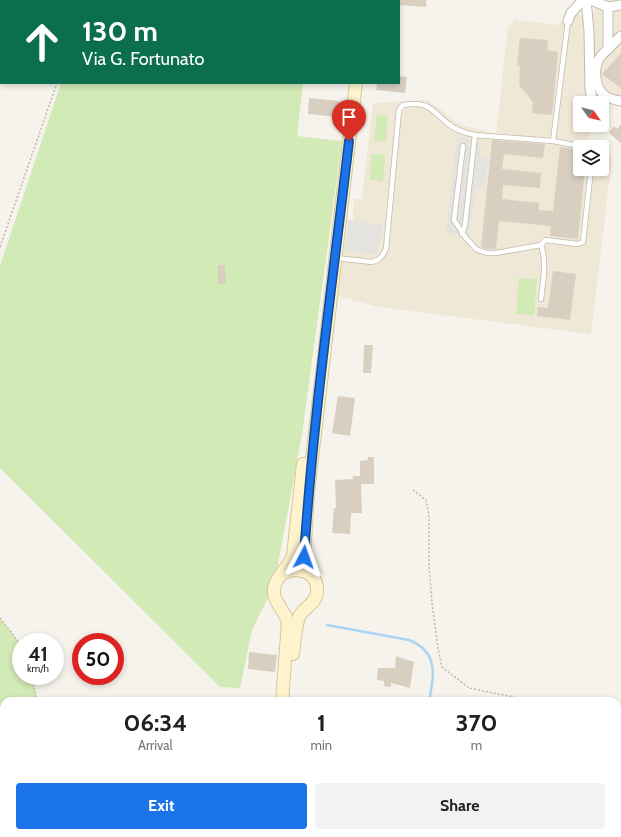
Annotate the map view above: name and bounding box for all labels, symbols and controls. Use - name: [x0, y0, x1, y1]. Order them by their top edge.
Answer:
- text: 130 m: [82, 14, 158, 48]
- icon: ahead: [16, 16, 68, 68]
- text: Via G. Fortunato: [82, 48, 204, 70]
- north arrow: [573, 96, 609, 132]
- map controls: [573, 96, 609, 176]
- pin: [332, 100, 366, 141]
- icon: arrive: [338, 106, 360, 128]
- button: layers: [573, 140, 609, 176]
- position arrow: [283, 536, 325, 578]
- speed limit sign: 50: [72, 633, 124, 685]
- text: 41: [28, 642, 48, 666]
- text: km/h: [27, 662, 49, 675]
- text: 06:34: [124, 708, 187, 737]
- text: 1: [317, 708, 326, 737]
- text: 370: [456, 708, 497, 737]
- text: Arrival: [138, 737, 173, 753]
- text: min: [311, 737, 332, 753]
- text: m: [471, 737, 482, 753]
- button: Exit: [16, 783, 307, 829]
- button: Share: [315, 783, 605, 829]

